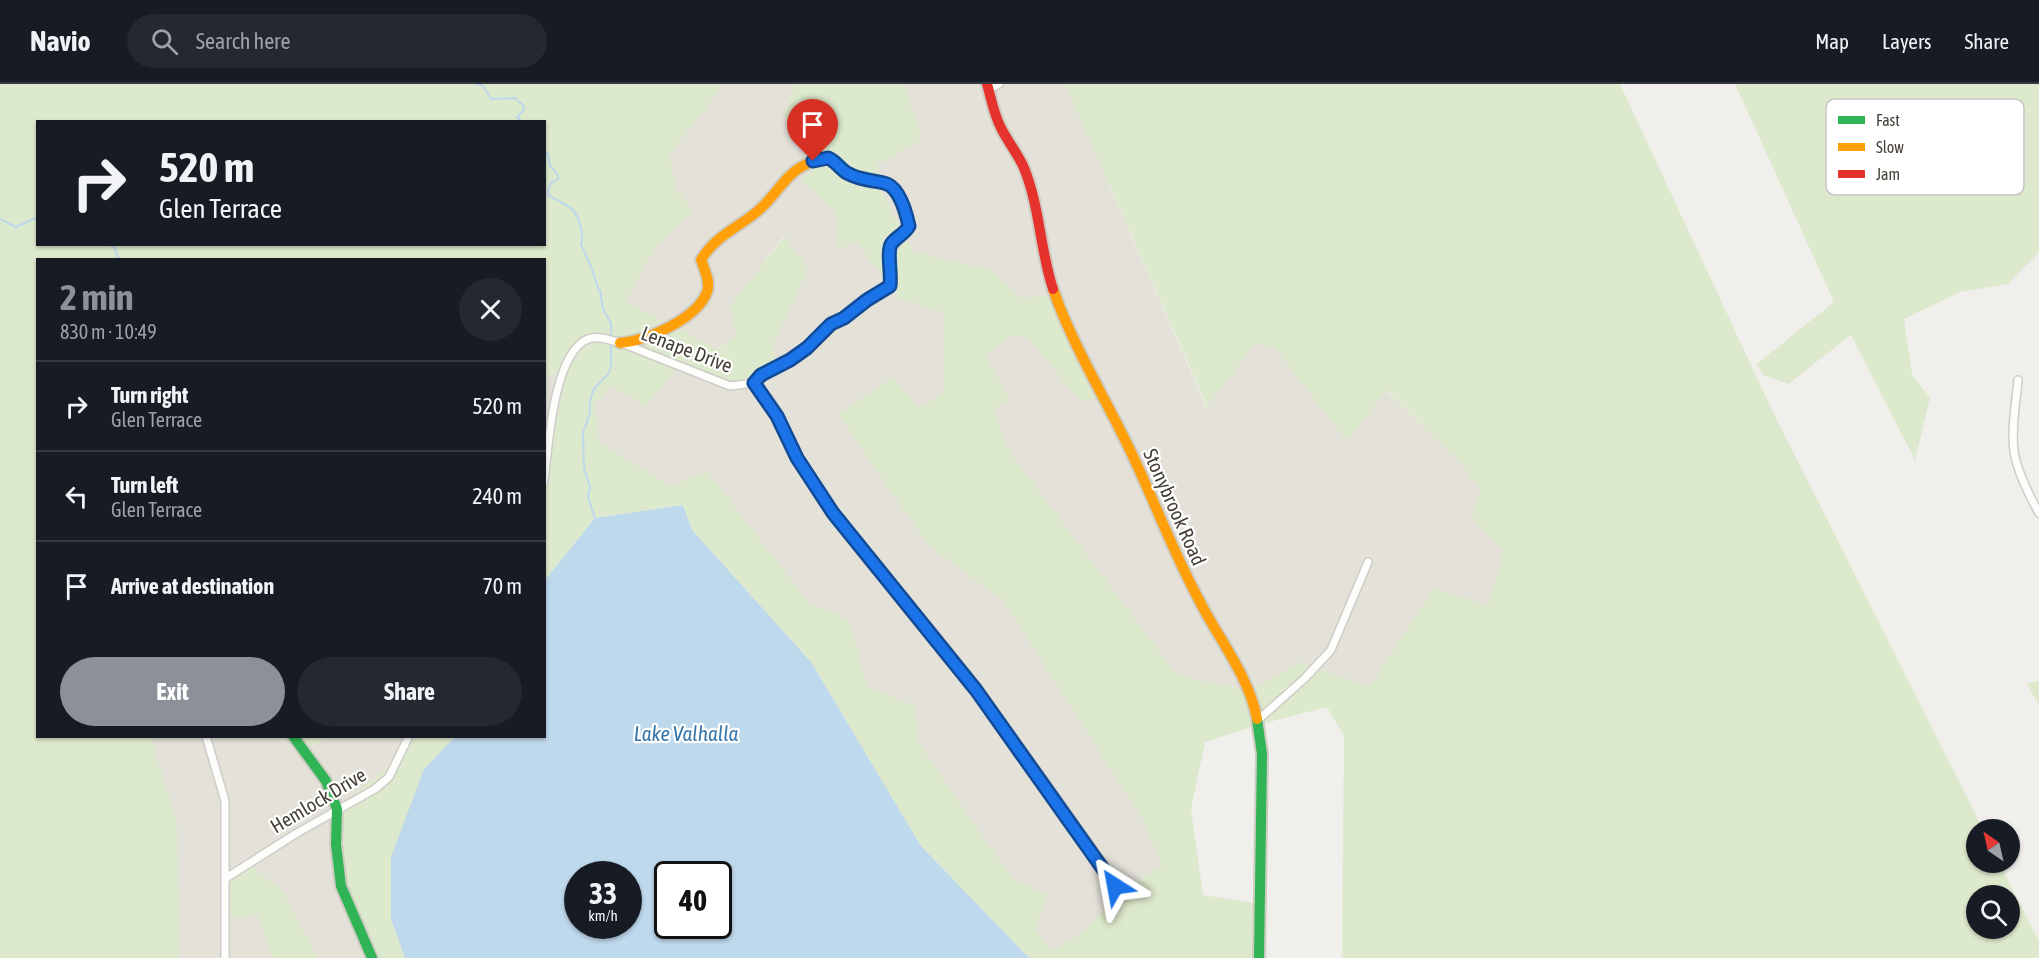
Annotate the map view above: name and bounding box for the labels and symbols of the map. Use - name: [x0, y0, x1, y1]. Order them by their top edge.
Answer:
- pin: [787, 99, 838, 161]
- legend: [1826, 99, 2024, 195]
- text: Fast: [1876, 111, 1900, 129]
- text: Slow: [1876, 138, 1904, 156]
- text: Jam: [1876, 165, 1900, 183]
- street label: Lenape Drive: [638, 321, 736, 377]
- street label: Stonybrook Road: [1139, 445, 1211, 569]
- water label: Lake Valhalla: [634, 721, 739, 745]
- street label: Hemlock Drive: [266, 762, 370, 838]
- north arrow: [1966, 819, 2020, 873]
- position arrow: [1083, 854, 1147, 918]
- speed limit sign: 40: [654, 861, 732, 939]

